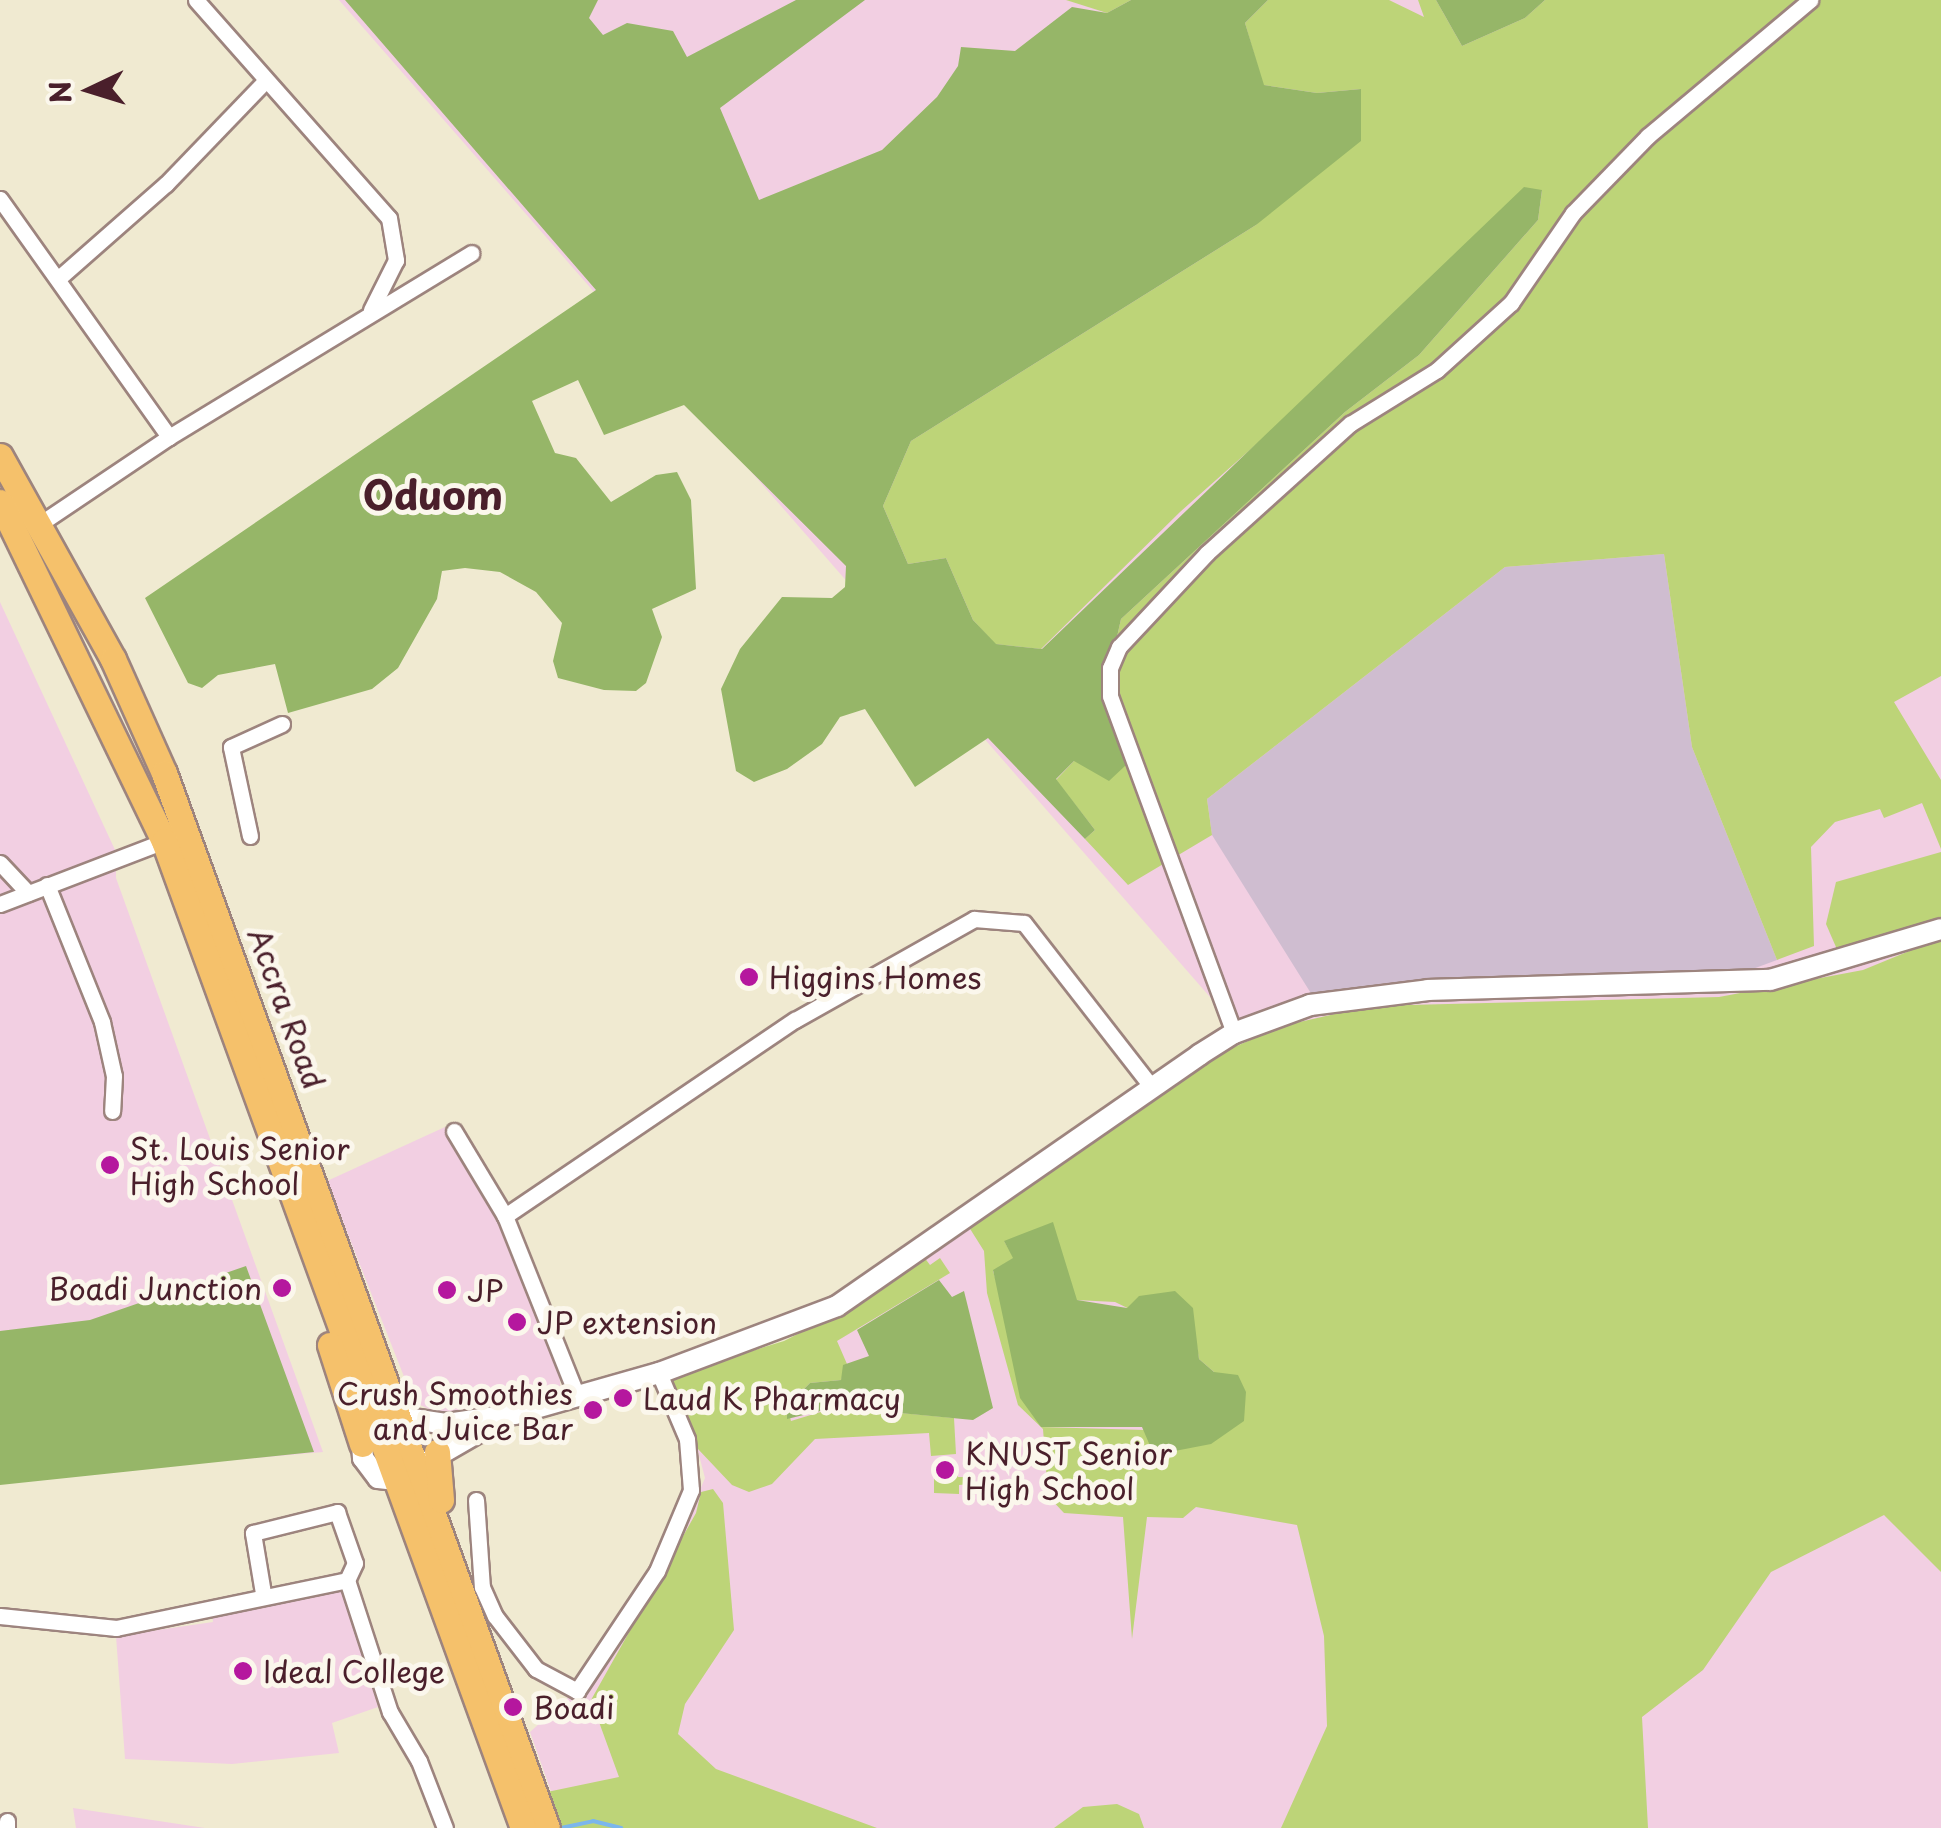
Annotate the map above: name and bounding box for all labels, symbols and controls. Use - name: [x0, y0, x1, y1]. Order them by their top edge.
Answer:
- north arrow: [40, 40, 140, 140]
- text: N: [37, 80, 82, 105]
- district label: Oduom: [363, 470, 503, 518]
- street label: Accra Road: [241, 923, 333, 1093]
- place label: Higgins Homes: [769, 959, 981, 995]
- marker: Higgins Homes: [738, 966, 760, 988]
- place label: St. Louis Senior High School: [130, 1130, 352, 1200]
- marker: St. Louis Senior High School: [99, 1154, 121, 1176]
- place label: Boadi Junction: [47, 1270, 262, 1306]
- place label: JP: [467, 1272, 504, 1308]
- marker: Boadi Junction: [271, 1277, 293, 1299]
- marker: JP: [436, 1279, 458, 1301]
- place label: JP extension: [537, 1304, 720, 1340]
- marker: JP extension: [506, 1311, 528, 1333]
- place label: Crush Smoothies and Juice Bar: [332, 1375, 573, 1446]
- place label: Laud K Pharmacy: [643, 1380, 903, 1416]
- marker: Laud K Pharmacy: [612, 1387, 634, 1409]
- marker: Crush Smoothies and Juice Bar: [582, 1399, 604, 1421]
- place label: KNUST Senior High School: [965, 1435, 1173, 1506]
- marker: KNUST Senior High School: [934, 1459, 956, 1481]
- place label: Ideal College: [263, 1653, 445, 1689]
- marker: Ideal College: [232, 1660, 254, 1682]
- place label: Boadi: [533, 1689, 615, 1725]
- marker: Boadi: [502, 1696, 524, 1718]

